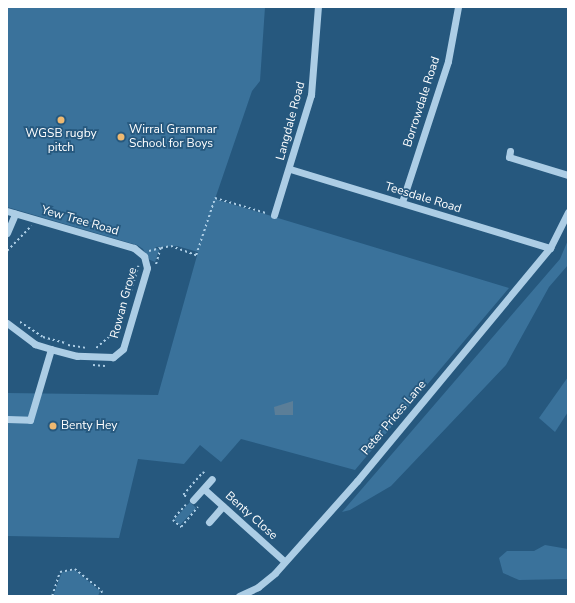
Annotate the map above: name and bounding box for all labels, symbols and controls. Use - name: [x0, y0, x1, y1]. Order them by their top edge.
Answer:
- street label: Borrowdale Road: [401, 55, 443, 149]
- street label: Langdale Road: [274, 80, 308, 162]
- marker: WGSB rugby pitch: [56, 115, 66, 125]
- place label: Wirral Grammar School for Boys: [129, 123, 217, 151]
- place label: WGSB rugby pitch: [25, 127, 97, 155]
- marker: Wirral Grammar School for Boys: [116, 132, 126, 142]
- street label: Teesdale Road: [383, 180, 463, 216]
- street label: Yew Tree Road: [40, 203, 120, 239]
- street label: Rowan Grove: [108, 266, 140, 340]
- street label: Peter Prices Lane: [359, 378, 429, 458]
- place label: Benty Hey: [61, 419, 117, 433]
- marker: Benty Hey: [48, 421, 58, 431]
- street label: Benty Close: [222, 489, 280, 543]

